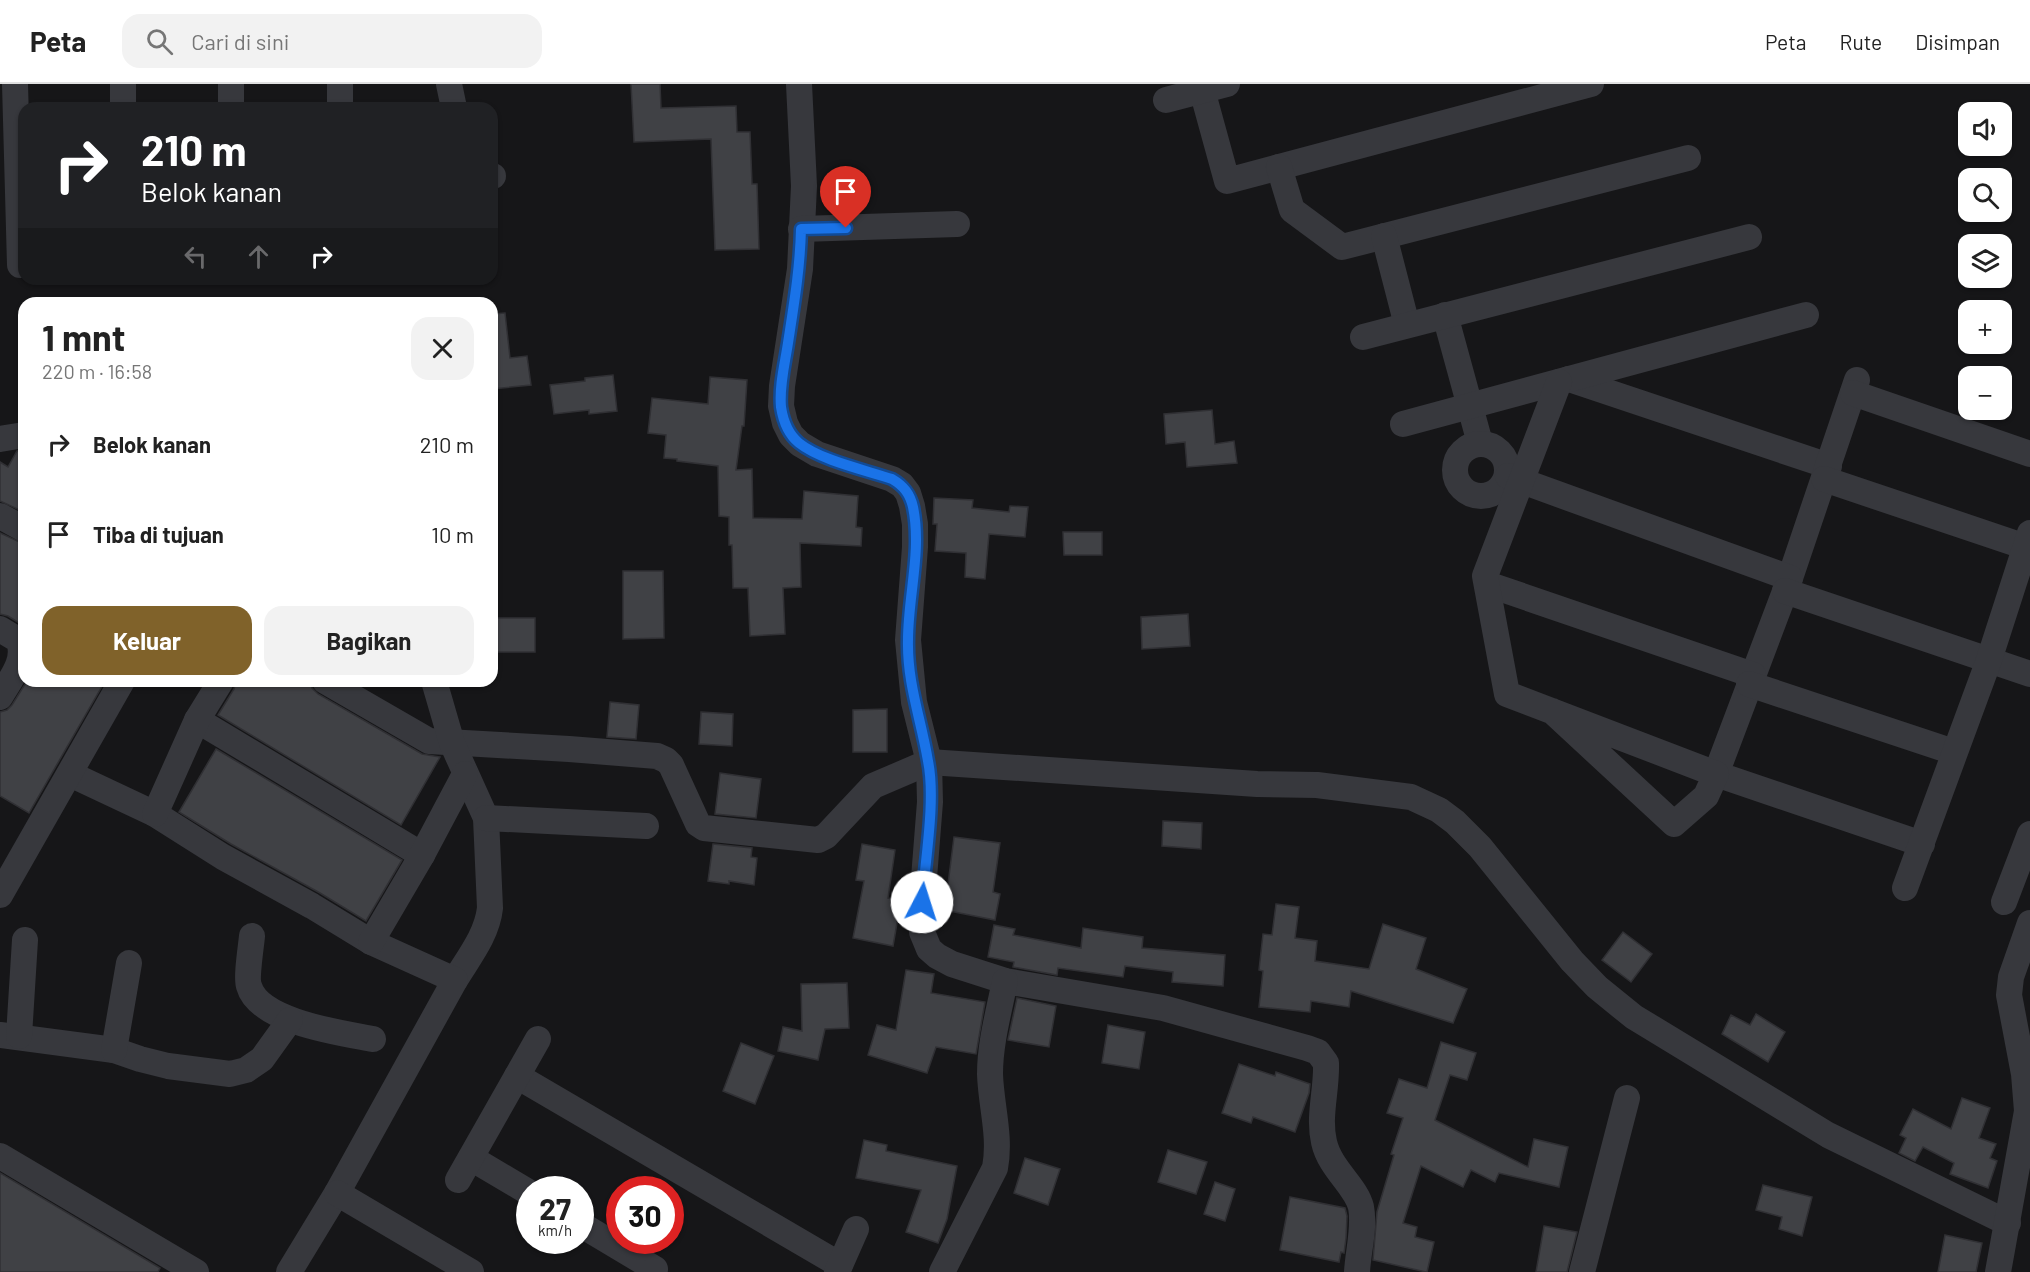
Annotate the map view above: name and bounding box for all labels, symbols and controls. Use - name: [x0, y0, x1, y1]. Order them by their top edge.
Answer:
- search box: [122, 14, 542, 68]
- text: Peta: [30, 24, 86, 58]
- icon: search: [143, 25, 176, 58]
- text: Cari di sini: [191, 28, 289, 54]
- text: Peta: [1765, 29, 1807, 54]
- text: Rute: [1840, 29, 1882, 54]
- text: Disimpan: [1915, 29, 2000, 54]
- map controls: [1958, 102, 2012, 420]
- button: sound: [1958, 102, 2012, 156]
- text: 210 m: [141, 124, 247, 174]
- icon: right: [42, 126, 120, 204]
- pin: [820, 166, 871, 228]
- button: search: [1958, 168, 2012, 222]
- text: Belok kanan: [141, 175, 282, 207]
- icon: arrive: [829, 175, 862, 208]
- button: layers: [1958, 234, 2012, 288]
- icon: left: [179, 240, 212, 273]
- icon: ahead: [242, 240, 275, 273]
- icon: right: [305, 240, 338, 273]
- button: +: [1958, 300, 2012, 354]
- text: 1 mnt: [42, 315, 125, 358]
- button: close: [411, 317, 474, 380]
- text: 220 m · 16:58: [42, 359, 152, 383]
- button: −: [1958, 366, 2012, 420]
- icon: right: [42, 428, 75, 461]
- text: Belok kanan: [93, 431, 211, 457]
- text: 210 m: [420, 431, 474, 457]
- icon: arrive: [42, 518, 75, 551]
- text: Tiba di tujuan: [93, 521, 224, 547]
- text: 10 m: [431, 521, 474, 547]
- button: Keluar: [42, 606, 252, 675]
- button: Bagikan: [264, 606, 474, 675]
- position arrow: [890, 870, 954, 934]
- speed limit sign: 30: [606, 1176, 684, 1254]
- text: 27: [539, 1190, 571, 1226]
- text: km/h: [538, 1221, 572, 1239]

